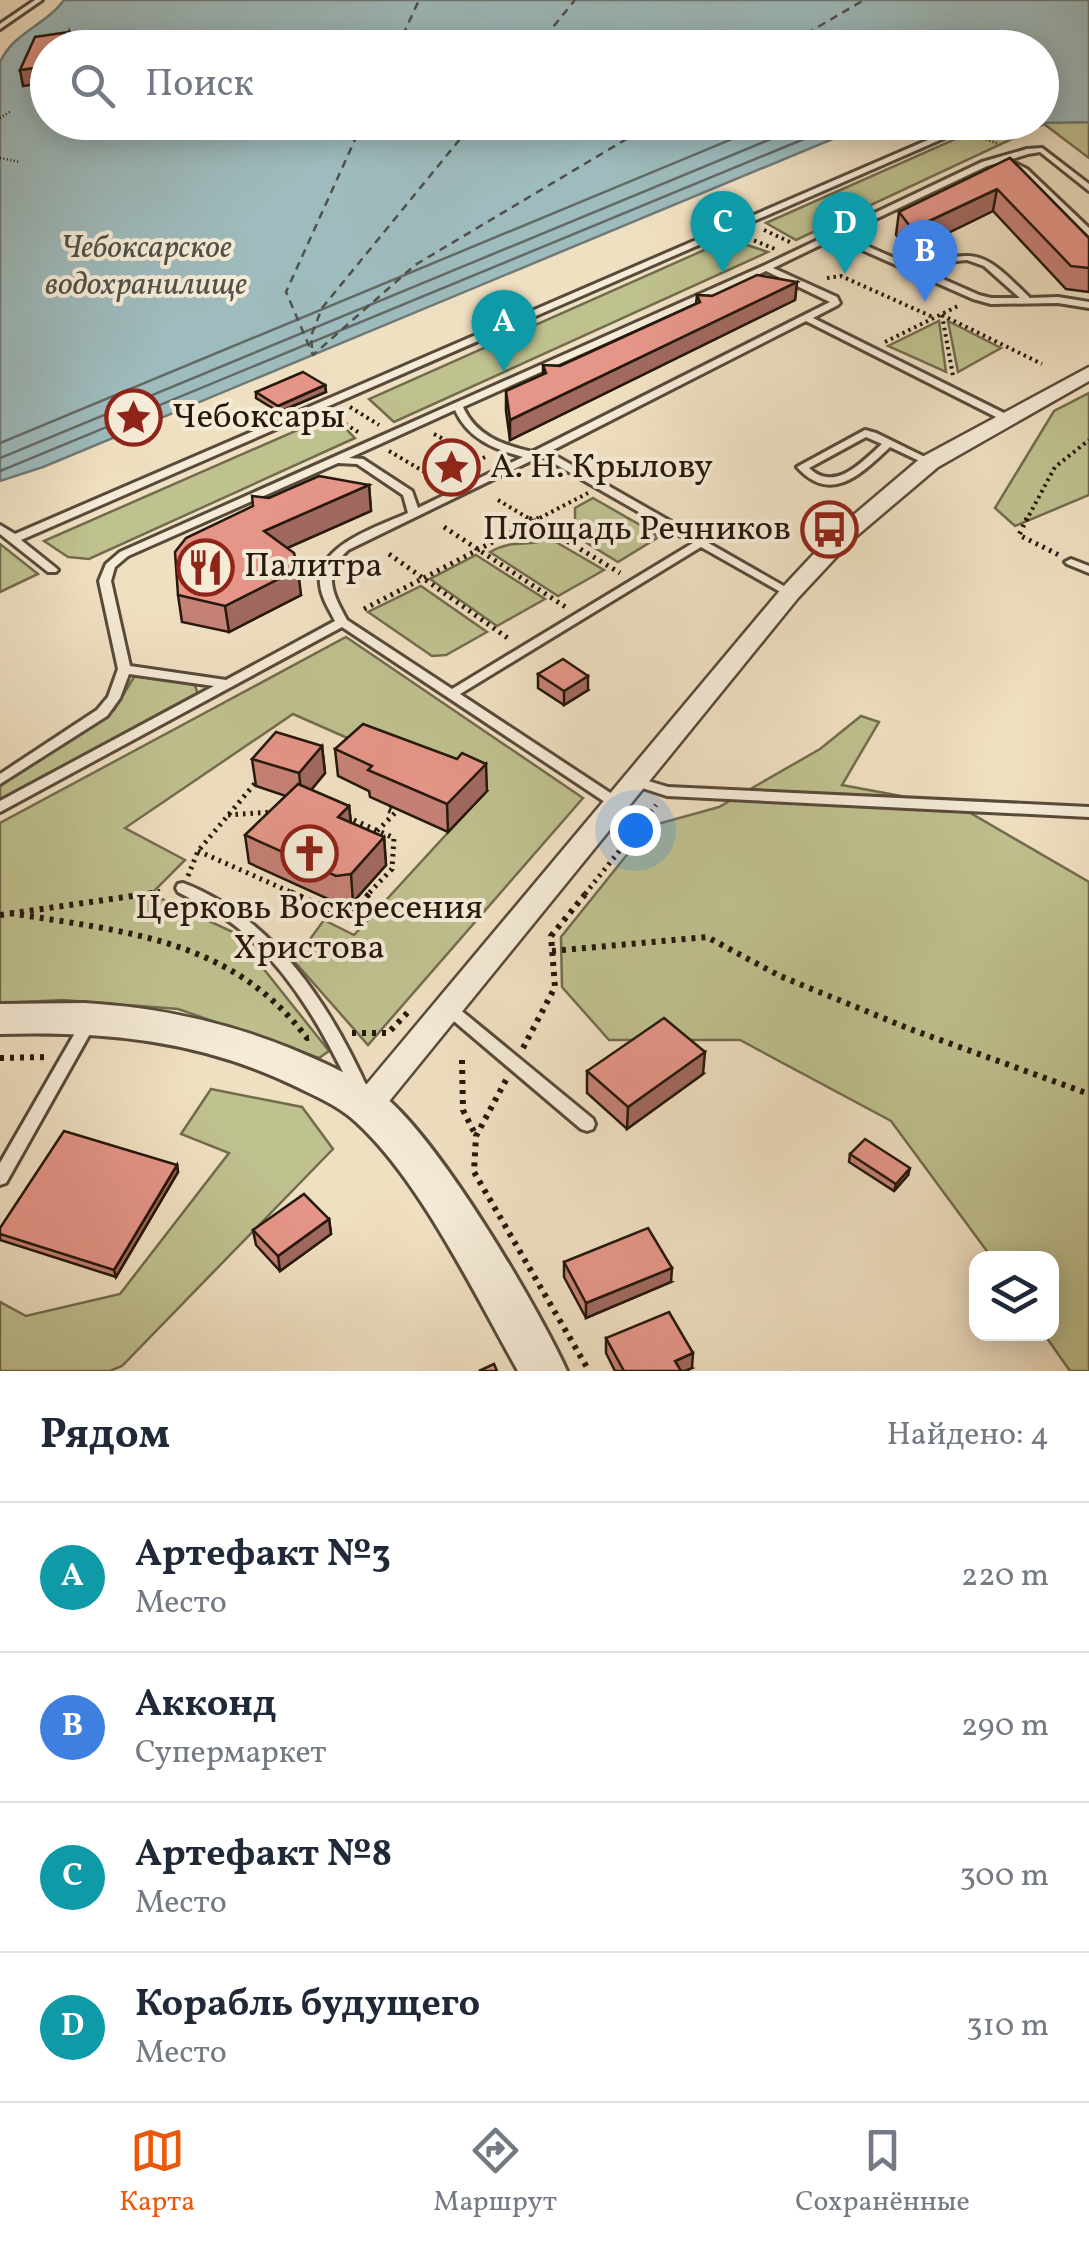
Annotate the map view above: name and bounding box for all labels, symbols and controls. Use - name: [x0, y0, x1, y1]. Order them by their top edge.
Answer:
- search box: [30, 30, 1059, 140]
- icon: search: [65, 58, 120, 113]
- text: Поиск: [145, 59, 254, 112]
- pin: C: [690, 190, 756, 273]
- pin: D: [812, 192, 878, 274]
- pin: B: [892, 220, 958, 302]
- water label: Чебоксарское водохранилище: [45, 227, 247, 308]
- pin: A: [472, 290, 536, 372]
- place icon: Чебоксары: [103, 388, 163, 448]
- place label: Чебоксары: [172, 394, 345, 442]
- place icon: А. Н. Крылову: [421, 438, 481, 498]
- place label: А. Н. Крылову: [490, 444, 713, 492]
- bus stop icon: Площадь Речников: [800, 500, 860, 560]
- place label: Площадь Речников: [483, 506, 791, 554]
- restaurant icon: Палитра: [175, 537, 235, 597]
- place label: Палитра: [244, 543, 383, 591]
- your location: [610, 805, 661, 856]
- church icon: Церковь Воскресения Христова: [279, 823, 339, 883]
- place label: Церковь Воскресения Христова: [135, 885, 483, 973]
- map controls: [969, 1251, 1059, 1341]
- button: layers: [969, 1251, 1059, 1341]
- text: Рядом: [40, 1407, 170, 1466]
- text: Найдено: 4: [887, 1414, 1049, 1458]
- text: Артефакт №3: [135, 1529, 391, 1582]
- text: A: [61, 1555, 84, 1599]
- text: 220 m: [961, 1555, 1049, 1599]
- text: Место: [135, 1582, 227, 1626]
- text: Акконд: [135, 1679, 276, 1732]
- text: B: [62, 1705, 83, 1749]
- text: 290 m: [961, 1705, 1049, 1749]
- text: Супермаркет: [135, 1732, 326, 1776]
- text: Артефакт №8: [135, 1829, 392, 1882]
- text: C: [62, 1855, 83, 1899]
- text: 300 m: [959, 1855, 1049, 1899]
- text: Место: [135, 1882, 227, 1926]
- text: Корабль будущего: [135, 1979, 480, 2032]
- text: D: [61, 2005, 84, 2049]
- text: 310 m: [966, 2005, 1049, 2049]
- text: Место: [135, 2032, 227, 2076]
- tab: Карта: [119, 2123, 195, 2222]
- tab: Маршрут: [433, 2123, 557, 2222]
- tab: Сохранённые: [795, 2123, 970, 2222]

